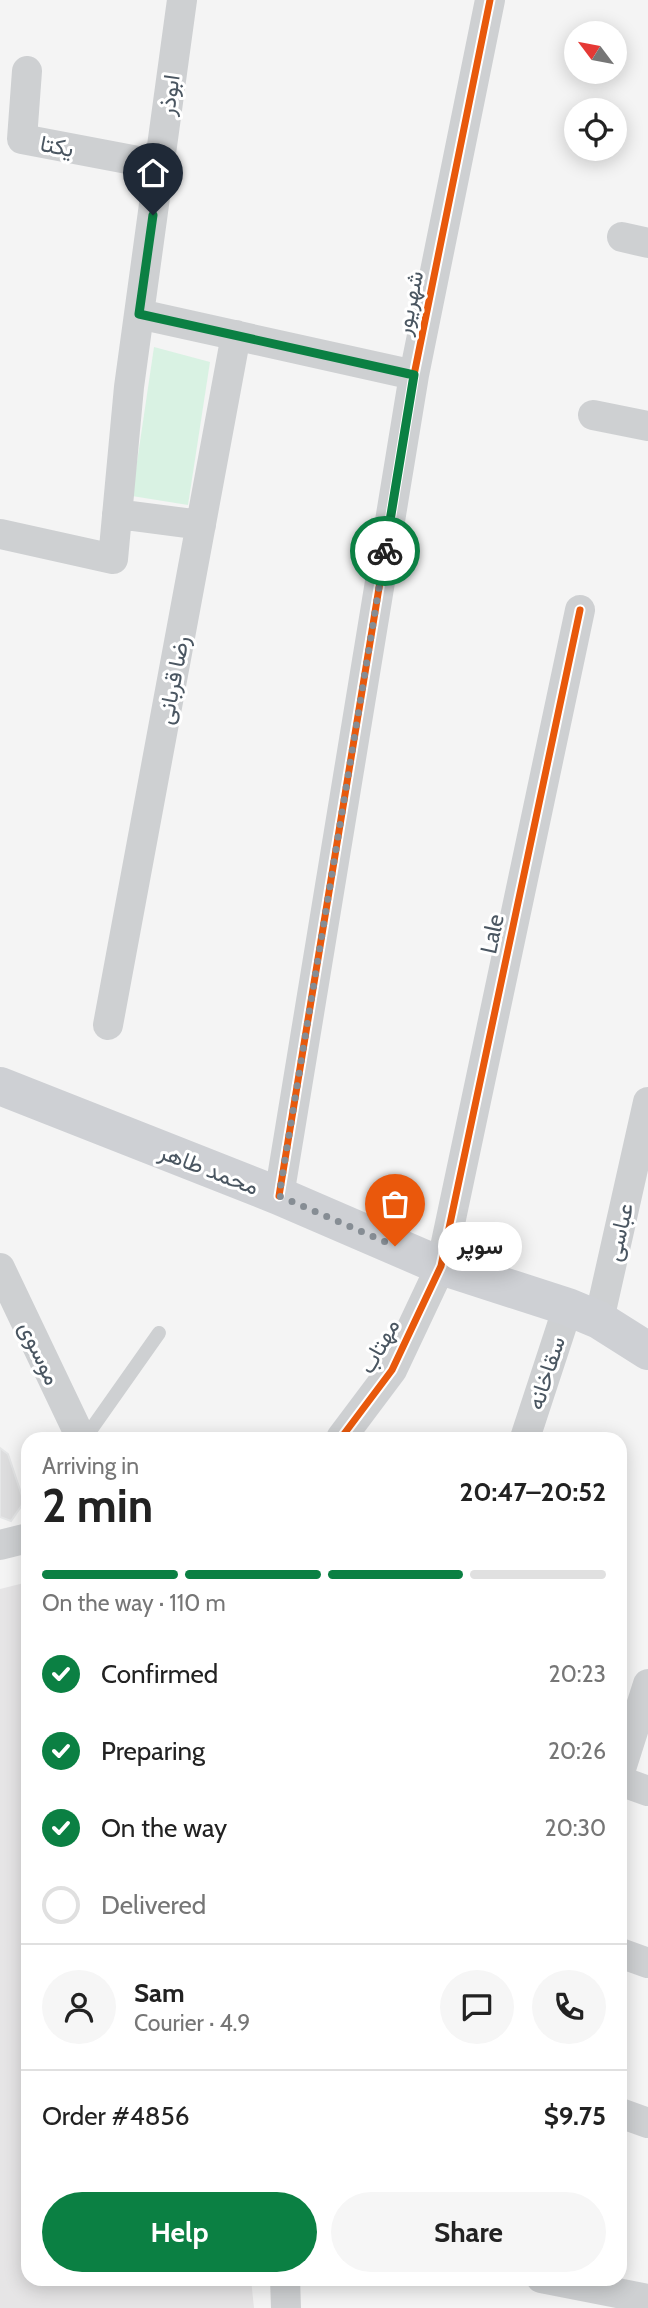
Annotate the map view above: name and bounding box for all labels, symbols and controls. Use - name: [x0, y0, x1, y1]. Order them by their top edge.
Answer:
- north arrow: [564, 21, 626, 84]
- map controls: [564, 21, 627, 161]
- street label: ابوذر: [152, 73, 187, 118]
- button: locate: [564, 98, 627, 161]
- street label: یکتا: [38, 129, 76, 163]
- pin: [123, 143, 183, 215]
- icon: home: [134, 154, 172, 192]
- street label: شهریور: [388, 268, 430, 339]
- courier: [350, 516, 420, 586]
- icon: bike: [366, 532, 404, 570]
- street label: رضا قربانی: [151, 633, 196, 727]
- street label: Lale: [474, 911, 510, 956]
- street label: محمد طاهر: [154, 1137, 263, 1202]
- pin: [365, 1174, 425, 1246]
- icon: bag: [376, 1185, 414, 1223]
- street label: عباسی: [599, 1200, 639, 1264]
- callout: سوپر: [437, 1222, 521, 1270]
- text: سوپر: [457, 1232, 503, 1260]
- street label: مهتاب: [353, 1314, 406, 1379]
- street label: موسوی: [12, 1317, 67, 1390]
- street label: سقاخانه: [521, 1333, 571, 1413]
- text: Arriving in: [42, 1452, 139, 1480]
- text: 20:47–20:52: [459, 1476, 606, 1508]
- text: 2 min: [42, 1478, 153, 1534]
- text: On the way · 110 m: [42, 1589, 226, 1617]
- icon: check: [42, 1655, 80, 1693]
- text: Confirmed: [101, 1658, 218, 1690]
- text: 20:23: [549, 1660, 606, 1688]
- icon: check: [42, 1732, 80, 1770]
- text: Preparing: [101, 1735, 205, 1767]
- text: 20:26: [548, 1737, 606, 1765]
- icon: check: [42, 1809, 80, 1847]
- text: On the way: [101, 1812, 227, 1844]
- text: 20:30: [545, 1814, 606, 1842]
- text: Delivered: [101, 1889, 206, 1921]
- button: person: [42, 1970, 116, 2044]
- button: chat: [440, 1970, 514, 2044]
- button: phone: [532, 1970, 606, 2044]
- text: Sam: [134, 1977, 185, 2009]
- text: Courier · 4.9: [134, 2009, 250, 2037]
- text: Order #4856: [42, 2100, 189, 2132]
- text: $9.75: [544, 2100, 606, 2132]
- button: Help: [42, 2192, 317, 2272]
- button: Share: [331, 2192, 606, 2272]

